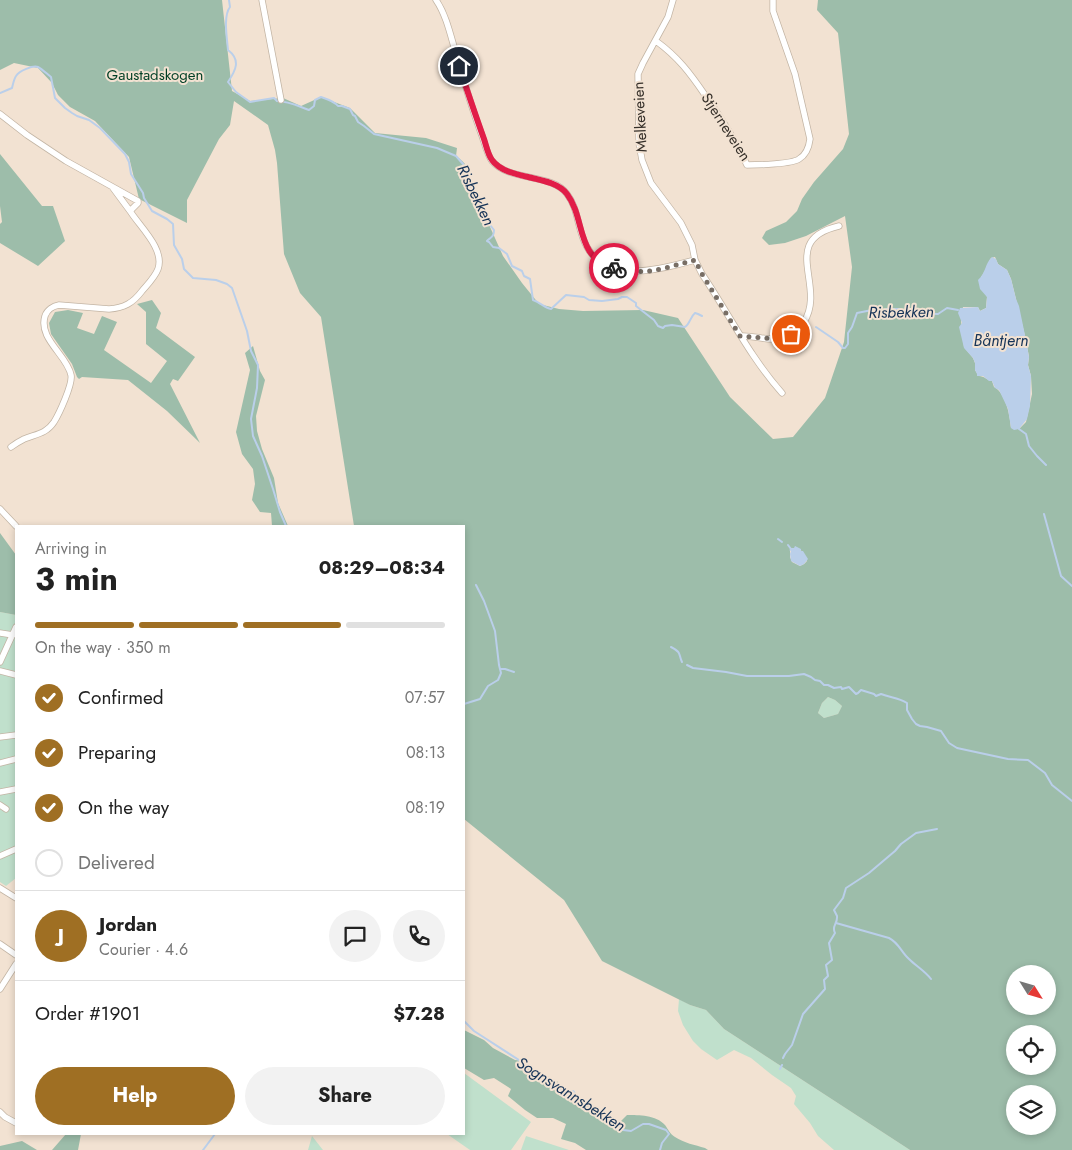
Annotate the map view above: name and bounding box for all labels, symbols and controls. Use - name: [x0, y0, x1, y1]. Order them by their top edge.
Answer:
- pin: [438, 45, 480, 87]
- icon: home: [445, 52, 473, 80]
- park label: Gaustadskogen: [107, 64, 203, 86]
- street label: Melkeveien: [627, 81, 653, 153]
- street label: Stjerneveien: [696, 89, 756, 165]
- water label: Risbekken: [451, 161, 501, 229]
- courier: [589, 243, 639, 293]
- icon: bike: [600, 254, 628, 282]
- water label: Risbekken: [868, 300, 934, 324]
- pin: [770, 313, 812, 355]
- icon: bag: [777, 320, 805, 348]
- water label: Båntjern: [974, 329, 1028, 352]
- text: Arriving in: [35, 537, 107, 560]
- text: 08:29–08:34: [319, 554, 445, 581]
- text: 3 min: [35, 556, 118, 602]
- text: On the way · 350 m: [35, 636, 171, 659]
- icon: check: [35, 684, 63, 712]
- text: Confirmed: [78, 684, 164, 711]
- text: 07:57: [405, 686, 445, 709]
- icon: check: [35, 739, 63, 767]
- text: Preparing: [78, 739, 156, 766]
- text: 08:13: [406, 741, 445, 764]
- icon: check: [35, 794, 63, 822]
- text: On the way: [78, 794, 169, 821]
- text: 08:19: [405, 796, 445, 819]
- text: Delivered: [78, 849, 155, 876]
- button: chat: [329, 910, 381, 962]
- button: phone: [393, 910, 445, 962]
- text: Jordan: [99, 911, 157, 938]
- text: J: [58, 922, 64, 949]
- text: Courier · 4.6: [99, 938, 188, 961]
- north arrow: [1006, 965, 1056, 1015]
- map controls: [1006, 965, 1056, 1135]
- text: Order #1901: [35, 1000, 140, 1027]
- text: $7.28: [393, 1000, 445, 1027]
- button: locate: [1006, 1025, 1056, 1075]
- water label: Sognsvannsbekken: [512, 1051, 630, 1137]
- button: Help: [35, 1067, 235, 1125]
- button: Share: [245, 1067, 445, 1125]
- button: layers: [1006, 1085, 1056, 1135]

